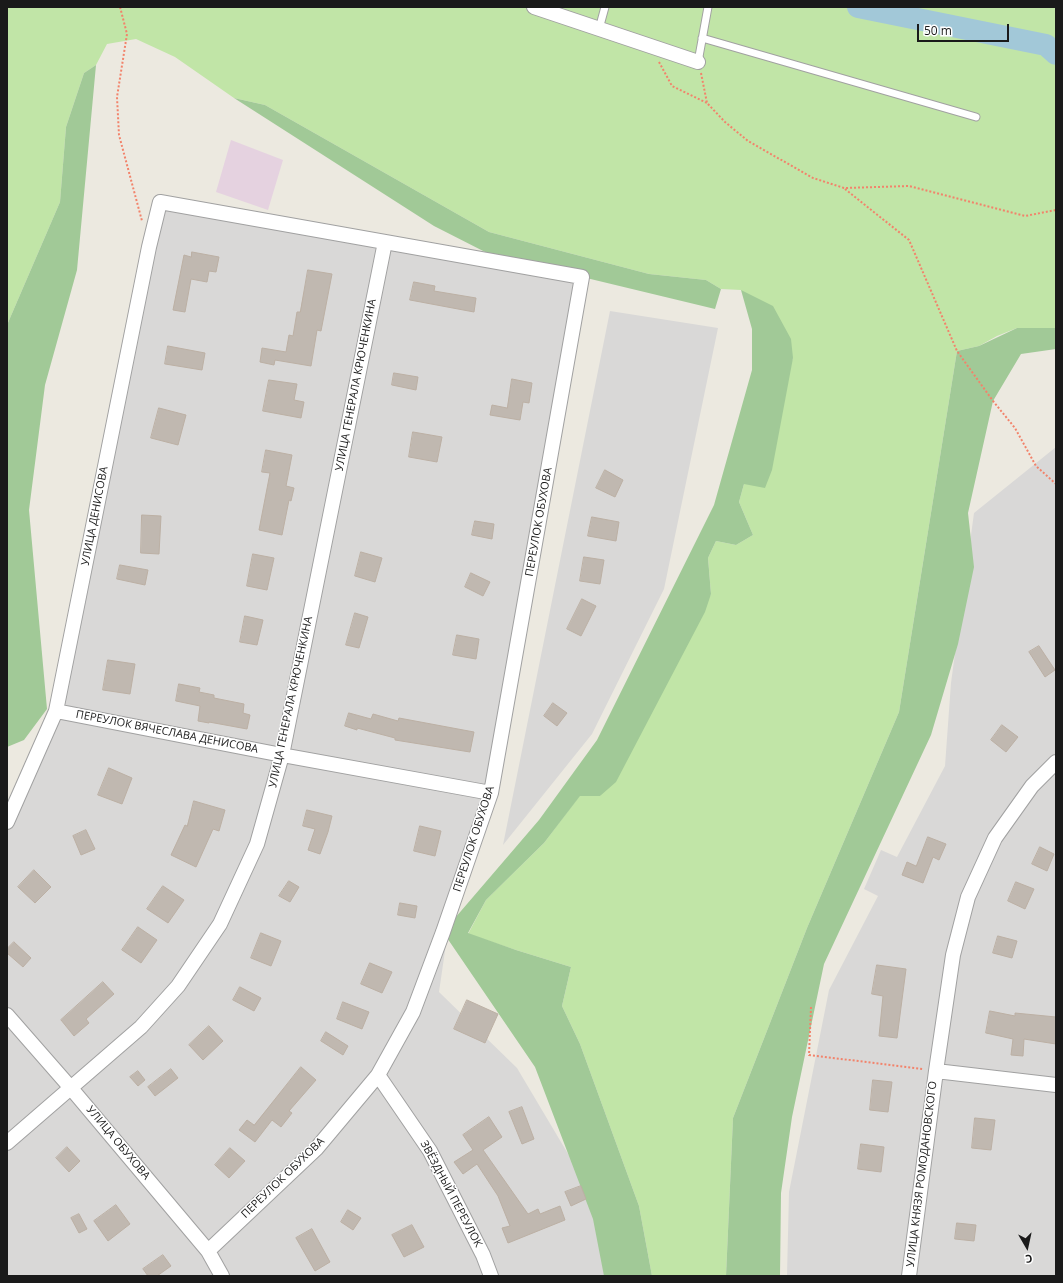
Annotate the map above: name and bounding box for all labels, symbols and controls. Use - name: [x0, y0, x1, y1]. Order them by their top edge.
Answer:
- scale bar: [919, 16, 1011, 42]
- text: 50 m: [924, 22, 952, 39]
- street label: УЛИЦА ГЕНЕРАЛА КРЮЧЕНКИНА: [333, 298, 379, 472]
- street label: УЛИЦА ДЕНИСОВА: [79, 465, 111, 567]
- street label: ПЕРЕУЛОК ОБУХОВА: [523, 466, 555, 578]
- street label: УЛИЦА ГЕНЕРАЛА КРЮЧЕНКИНА: [266, 615, 316, 789]
- street label: ПЕРЕУЛОК ВЯЧЕСЛАВА ДЕНИСОВА: [75, 708, 259, 756]
- street label: ПЕРЕУЛОК ОБУХОВА: [451, 784, 497, 894]
- street label: УЛИЦА КНЯЗЯ РОМОДАНОВСКОГО: [904, 1080, 940, 1268]
- street label: УЛИЦА ОБУХОВА: [83, 1104, 153, 1182]
- street label: ПЕРЕУЛОК ОБУХОВА: [239, 1135, 327, 1221]
- street label: ЗВЁЗДНЫЙ ПЕРЕУЛОК: [417, 1138, 485, 1250]
- north arrow: [1007, 1227, 1047, 1267]
- text: С: [1024, 1251, 1034, 1267]

